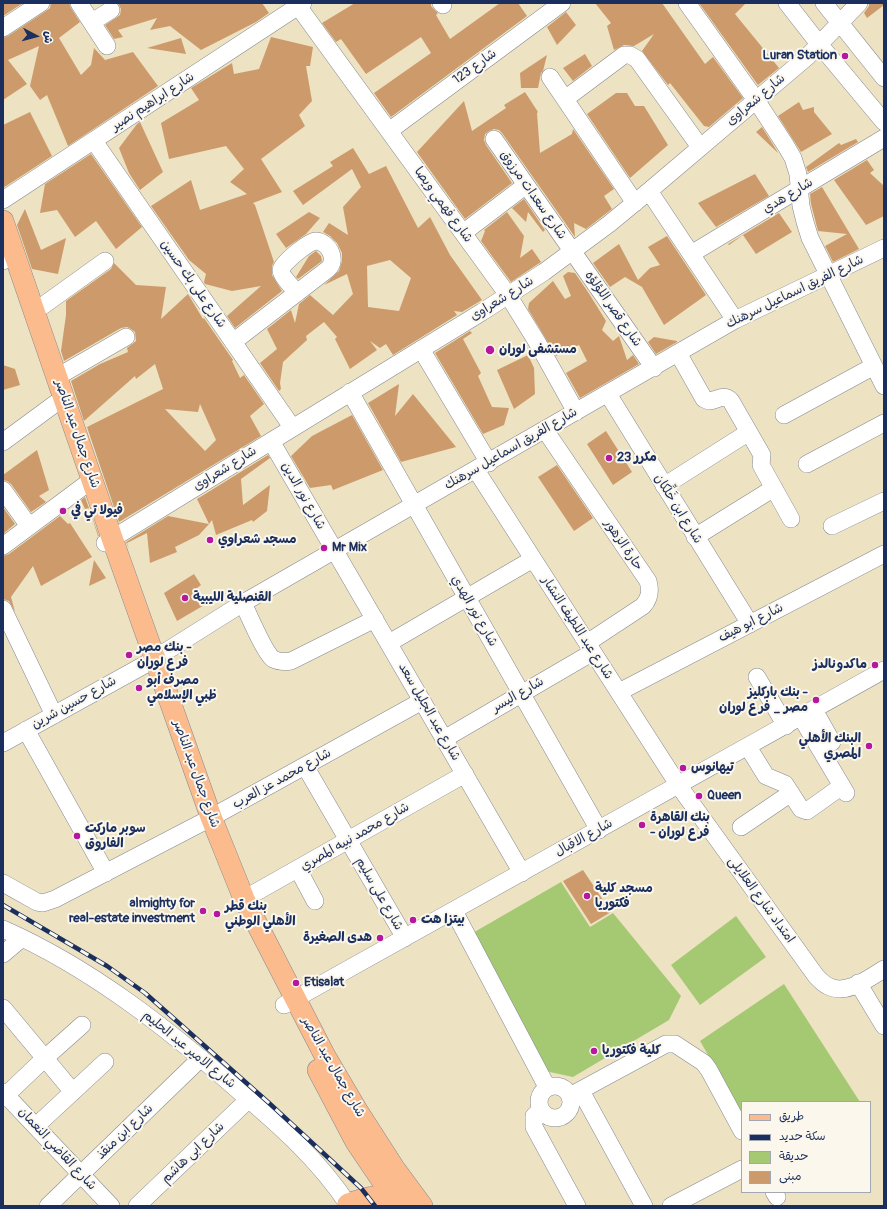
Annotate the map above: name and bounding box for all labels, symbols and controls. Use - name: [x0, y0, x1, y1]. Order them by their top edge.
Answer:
- north arrow: [16, 16, 56, 56]
- text: ش: [41, 31, 56, 44]
- street label: شارع 123: [450, 46, 500, 88]
- place label: Luran Station: [762, 48, 837, 64]
- marker: Luran Station: [840, 51, 850, 61]
- street label: شارع ابراهيم نصير: [108, 69, 198, 135]
- street label: شارع شعراوى: [723, 71, 789, 129]
- street label: شارع سعدات مرزوق: [496, 147, 570, 243]
- street label: شارع فهمي ويصا: [410, 164, 476, 246]
- street label: شارع هدي: [760, 175, 816, 217]
- street label: شارع على بك حسين: [157, 237, 229, 331]
- street label: شارع الفريق اسماعيل سرهنك: [724, 252, 866, 332]
- street label: شارع قصر اللؤلؤه: [581, 268, 645, 350]
- street label: شارع شعراوى: [467, 273, 537, 325]
- place label: مستشفى لوران: [499, 342, 577, 358]
- marker: مستشفى لوران: [484, 344, 496, 356]
- street label: شارع جمال عبد الناصر: [51, 378, 103, 490]
- street label: شارع الفريق اسماعيل سرهنك: [442, 405, 580, 493]
- street label: شارع شعراوى: [190, 443, 260, 495]
- place label: 23 مكرر: [617, 450, 657, 466]
- marker: 23 مكرر: [604, 453, 614, 463]
- street label: شارع نور الدين: [277, 460, 329, 532]
- street label: شارع ابن خَلِّكان: [650, 471, 706, 547]
- place label: فيولا تي في: [71, 503, 123, 519]
- marker: فيولا تي في: [58, 506, 68, 516]
- street label: حارة الزهور: [600, 516, 646, 574]
- place label: مسجد شعراوي: [218, 532, 296, 548]
- marker: مسجد شعراوي: [205, 535, 215, 545]
- place label: Mr Mix: [332, 540, 367, 556]
- marker: Mr Mix: [319, 543, 329, 553]
- street label: شارع نور الهدي: [447, 573, 501, 649]
- street label: شارع عبد اللطيف النشار: [538, 574, 616, 682]
- place label: القنصلية الليبية: [193, 590, 271, 606]
- marker: القنصلية الليبية: [180, 593, 190, 603]
- street label: شارع ابو هيف: [716, 600, 786, 646]
- place label: بنك مصر - فرع لوران: [137, 640, 192, 671]
- marker: بنك مصر - فرع لوران: [124, 650, 134, 660]
- place label: ماكدونالدز: [813, 657, 867, 673]
- street label: شارع عبد الجليل سعد: [395, 660, 463, 764]
- marker: ماكدونالدز: [870, 660, 880, 670]
- street label: شارع حسين شرين: [29, 673, 119, 733]
- place label: مصرف أبو ظبي الإسلامي: [147, 673, 217, 704]
- street label: شارع اليسر: [489, 674, 547, 716]
- marker: مصرف أبو ظبي الإسلامي: [134, 683, 144, 693]
- place label: بنك باركليز - مصر _ فرع لوران: [719, 685, 808, 716]
- marker: بنك باركليز - مصر _ فرع لوران: [811, 695, 821, 705]
- street label: شارع جمال عبد الناصر: [169, 718, 223, 830]
- place label: البنك الأهلي المصري: [799, 731, 861, 762]
- marker: البنك الأهلي المصري: [864, 741, 874, 751]
- street label: شارع محمد عز العرب: [230, 745, 334, 813]
- place label: تيهانوس: [691, 760, 734, 776]
- marker: تيهانوس: [678, 763, 688, 773]
- place label: Queen: [707, 788, 741, 804]
- marker: Queen: [694, 791, 704, 801]
- street label: شارع محمد نبيه المصري: [298, 799, 412, 875]
- place label: بنك القاهرة - فرع لوران: [650, 810, 710, 841]
- street label: شارع الاقبال: [552, 816, 616, 860]
- marker: بنك القاهرة - فرع لوران: [637, 820, 647, 830]
- place label: سوبر ماركت الفاروق: [85, 821, 146, 852]
- marker: سوبر ماركت الفاروق: [72, 831, 82, 841]
- street label: امتداد شارع العلايلى: [724, 854, 798, 946]
- street label: شارع على سليم: [352, 855, 406, 933]
- place label: مسجد كلية فكتوريا: [595, 881, 653, 912]
- marker: مسجد كلية فكتوريا: [582, 891, 592, 901]
- place label: almighty for real-estate investment: [69, 896, 195, 927]
- place label: بنك قطر الأهلي الوطني: [225, 899, 296, 930]
- marker: almighty for real-estate investment: [198, 906, 208, 916]
- marker: بنك قطر الأهلي الوطني: [212, 909, 222, 919]
- place label: بيتزا هت: [421, 912, 465, 928]
- marker: بيتزا هت: [408, 915, 418, 925]
- place label: هدى الصغيرة: [303, 930, 372, 946]
- marker: هدى الصغيرة: [375, 933, 385, 943]
- place label: Etisalat: [304, 975, 344, 991]
- marker: Etisalat: [291, 978, 301, 988]
- street label: شارع الامير عبد الحليم: [139, 1008, 239, 1092]
- street label: شارع جمال عبد الناصر: [298, 1014, 368, 1120]
- place label: كلية فكتوريا: [602, 1043, 661, 1059]
- marker: كلية فكتوريا: [589, 1046, 599, 1056]
- street label: شارع ابن منقذ: [93, 1101, 157, 1163]
- legend: [741, 1101, 871, 1193]
- street label: شارع القاضي النعمان: [15, 1104, 99, 1194]
- text: طريق: [779, 1109, 804, 1124]
- street label: شارع ابى هاشم: [158, 1119, 228, 1187]
- text: سكة حديد: [779, 1129, 826, 1144]
- text: حديقة: [779, 1149, 808, 1164]
- text: مبنى: [779, 1169, 802, 1184]

